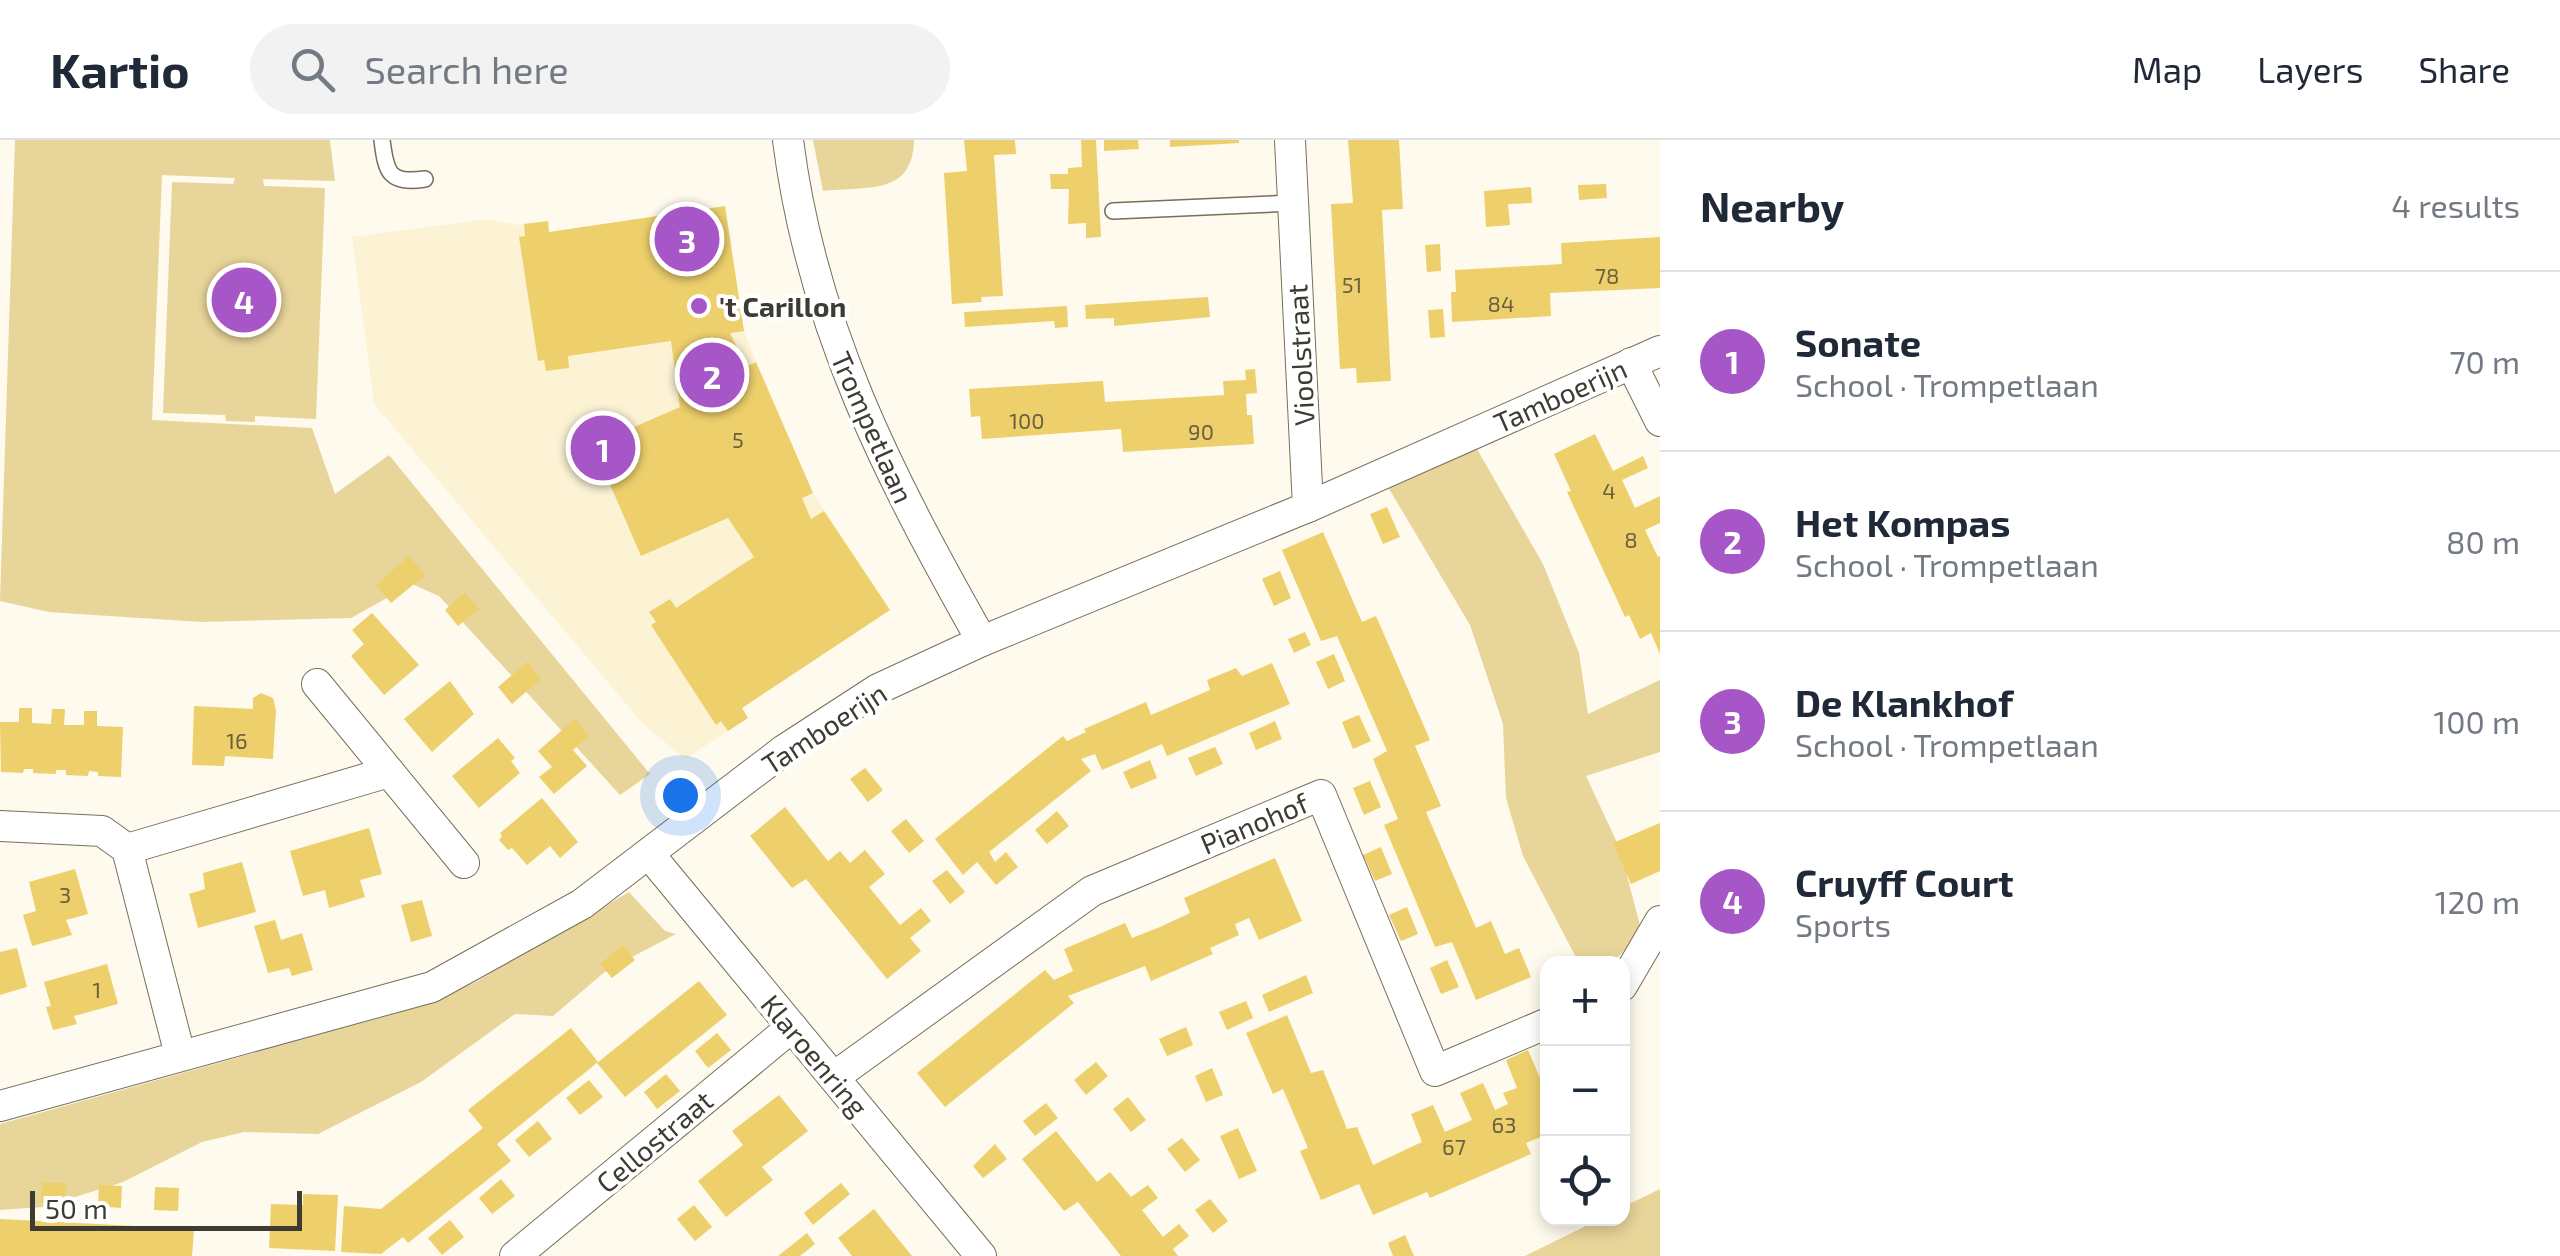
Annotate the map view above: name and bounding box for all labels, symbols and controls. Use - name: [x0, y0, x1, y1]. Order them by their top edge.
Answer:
- search box: [250, 24, 950, 114]
- text: Kartio: [50, 40, 190, 98]
- icon: search: [285, 42, 340, 97]
- text: Search here: [365, 46, 569, 92]
- text: Map: [2132, 48, 2202, 90]
- text: Layers: [2257, 48, 2363, 90]
- text: Share: [2418, 48, 2510, 90]
- text: Nearby: [1700, 180, 1844, 230]
- text: 4 results: [2391, 186, 2520, 224]
- pin: 3: [654, 202, 720, 276]
- pin: 4: [212, 262, 276, 338]
- house number: 78: [1595, 262, 1619, 288]
- house number: 51: [1342, 271, 1362, 297]
- street label: Vioolstraat: [1279, 283, 1321, 427]
- place label: 't Carillon: [719, 289, 846, 323]
- house number: 84: [1488, 290, 1514, 316]
- marker: 't Carillon: [688, 295, 710, 317]
- text: Sonate: [1795, 319, 1921, 365]
- pin: 2: [680, 338, 744, 412]
- text: 1: [1726, 342, 1739, 380]
- text: 70 m: [2449, 342, 2520, 380]
- street label: Trompetlaan: [824, 346, 922, 508]
- street label: Tamboerijn: [1488, 351, 1632, 439]
- text: School · Trompetlaan: [1795, 365, 2099, 403]
- house number: 100: [1009, 407, 1045, 433]
- pin: 1: [570, 410, 636, 486]
- house number: 90: [1188, 418, 1214, 444]
- house number: 5: [732, 426, 744, 452]
- house number: 4: [1602, 477, 1616, 503]
- text: Het Kompas: [1795, 499, 2010, 545]
- text: 2: [1723, 522, 1742, 560]
- text: 80 m: [2446, 522, 2520, 560]
- house number: 8: [1624, 526, 1638, 552]
- text: School · Trompetlaan: [1795, 545, 2099, 583]
- street label: Tamboerijn: [755, 675, 893, 781]
- text: De Klankhof: [1795, 679, 2013, 725]
- text: 3: [1723, 702, 1742, 740]
- text: 100 m: [2434, 702, 2520, 740]
- text: School · Trompetlaan: [1795, 725, 2099, 763]
- house number: 16: [226, 727, 248, 753]
- your location: [655, 770, 706, 821]
- street label: Pianohof: [1195, 785, 1314, 861]
- text: Cruyff Court: [1795, 859, 2014, 905]
- house number: 3: [59, 881, 71, 907]
- text: 4: [1722, 882, 1743, 920]
- text: 120 m: [2435, 882, 2520, 920]
- text: Sports: [1795, 905, 1891, 943]
- map controls: [1540, 956, 1630, 1226]
- button: +: [1540, 956, 1630, 1046]
- house number: 1: [93, 976, 101, 1002]
- street label: Klaroenring: [754, 987, 876, 1123]
- button: −: [1540, 1046, 1630, 1136]
- street label: Cellostraat: [589, 1083, 719, 1199]
- house number: 63: [1492, 1111, 1516, 1137]
- house number: 67: [1442, 1133, 1466, 1159]
- button: locate: [1540, 1136, 1630, 1226]
- scale bar: [30, 1186, 302, 1230]
- text: 50 m: [45, 1191, 108, 1225]

